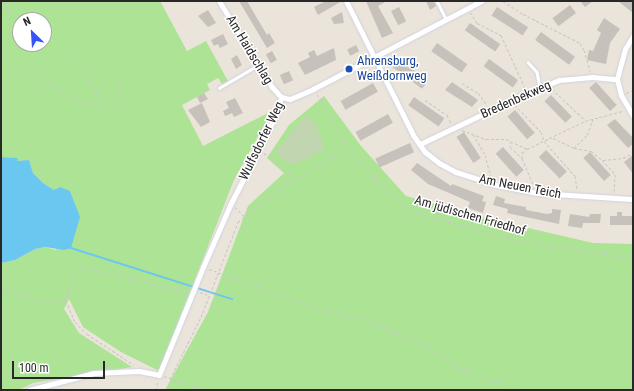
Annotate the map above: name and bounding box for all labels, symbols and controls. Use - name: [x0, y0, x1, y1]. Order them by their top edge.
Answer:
- north arrow: [12, 12, 52, 52]
- street label: Am Haidschlag: [222, 13, 276, 87]
- text: N: [21, 14, 33, 29]
- place label: Ahrensburg, Weißdornweg: [357, 54, 427, 85]
- marker: Ahrensburg, Weißdornweg: [344, 64, 354, 74]
- street label: Bredenbekweg: [478, 78, 554, 122]
- street label: Wulfsdorfer Weg: [236, 99, 288, 183]
- street label: Am Neuen Teich: [477, 171, 563, 203]
- street label: Am jüdischen Friedhof: [413, 193, 527, 239]
- scale bar: [14, 353, 107, 379]
- text: 100 m: [19, 361, 49, 375]

